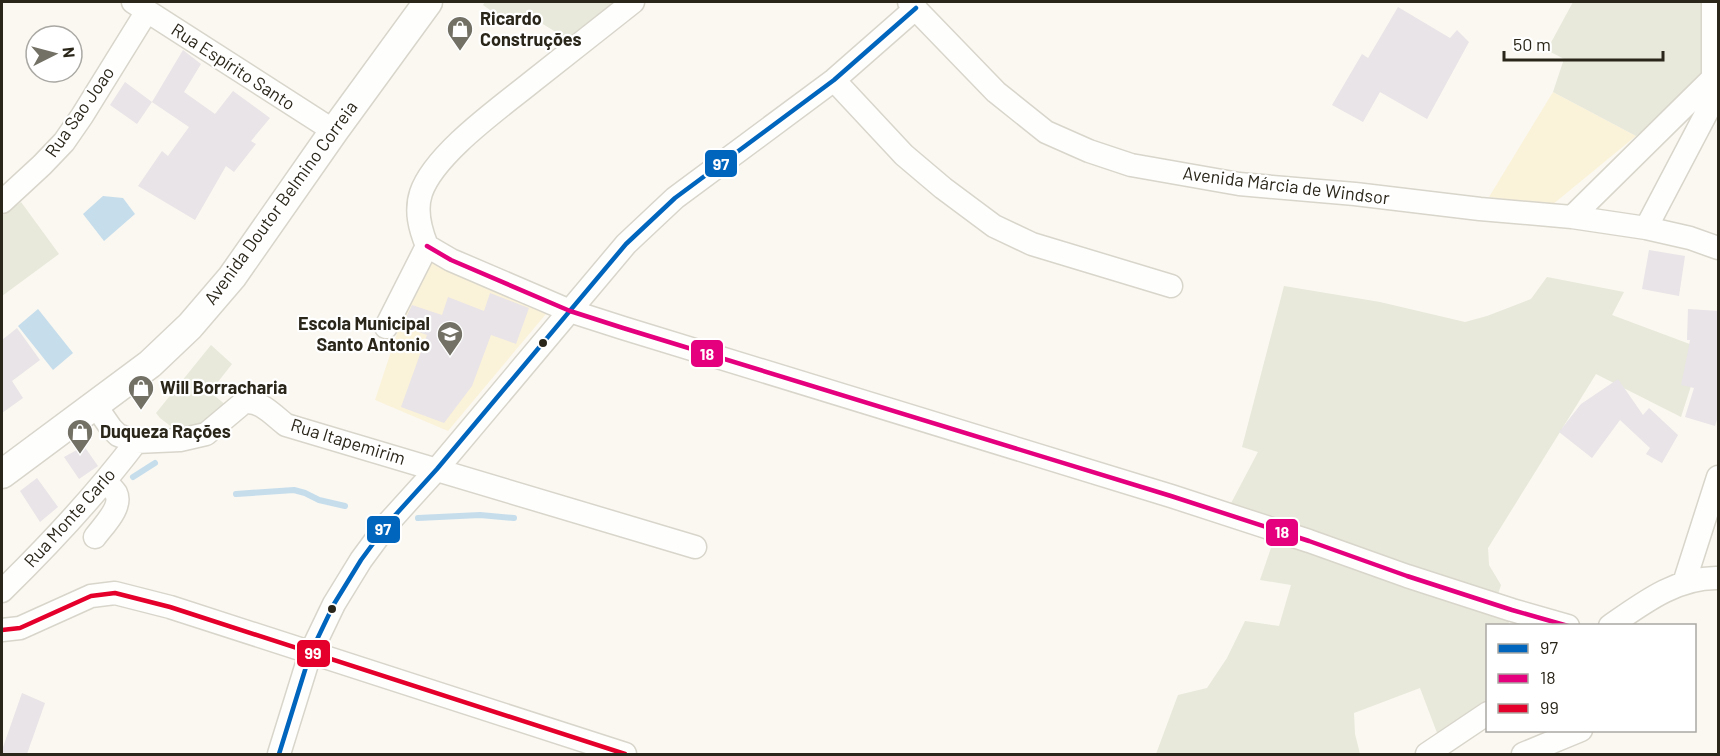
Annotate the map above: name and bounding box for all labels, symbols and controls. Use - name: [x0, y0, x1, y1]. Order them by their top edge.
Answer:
- place label: Ricardo Construções: [480, 7, 582, 50]
- shop icon: Ricardo Construções: [445, 14, 475, 52]
- street label: Rua Espírito Santo: [168, 18, 300, 114]
- north arrow: [24, 24, 84, 84]
- scale bar: [1504, 24, 1663, 62]
- text: 50 m: [1513, 33, 1551, 55]
- text: N: [59, 46, 79, 59]
- street label: Rua Sao Joao: [40, 62, 119, 161]
- street label: Avenida Doutor Belmino Correia: [199, 96, 362, 309]
- line badge: 97: [704, 149, 738, 178]
- text: 97: [713, 154, 729, 173]
- street label: Avenida Márcia de Windsor: [1181, 161, 1391, 209]
- place label: Escola Municipal Santo Antonio: [298, 312, 430, 355]
- school or university icon: Escola Municipal Santo Antonio: [435, 319, 465, 357]
- unlabelled marker: [537, 337, 549, 349]
- line badge: 18: [690, 339, 724, 368]
- text: 18: [700, 344, 714, 363]
- shop icon: Will Borracharia: [126, 373, 156, 411]
- place label: Will Borracharia: [160, 376, 287, 398]
- street label: Rua Itapemirim: [288, 413, 408, 469]
- shop icon: Duqueza Rações: [65, 417, 95, 455]
- place label: Duqueza Rações: [100, 420, 231, 442]
- street label: Rua Monte Carlo: [19, 463, 120, 571]
- line badge: 97: [366, 515, 401, 544]
- line badge: 18: [1265, 518, 1299, 547]
- text: 97: [375, 519, 391, 538]
- text: 18: [1275, 522, 1290, 541]
- unlabelled marker: [326, 603, 338, 615]
- legend: [1486, 624, 1696, 732]
- text: 97: [1540, 636, 1558, 658]
- line badge: 99: [296, 639, 331, 668]
- text: 99: [305, 643, 322, 662]
- text: 18: [1540, 666, 1556, 688]
- text: 99: [1540, 696, 1559, 718]

